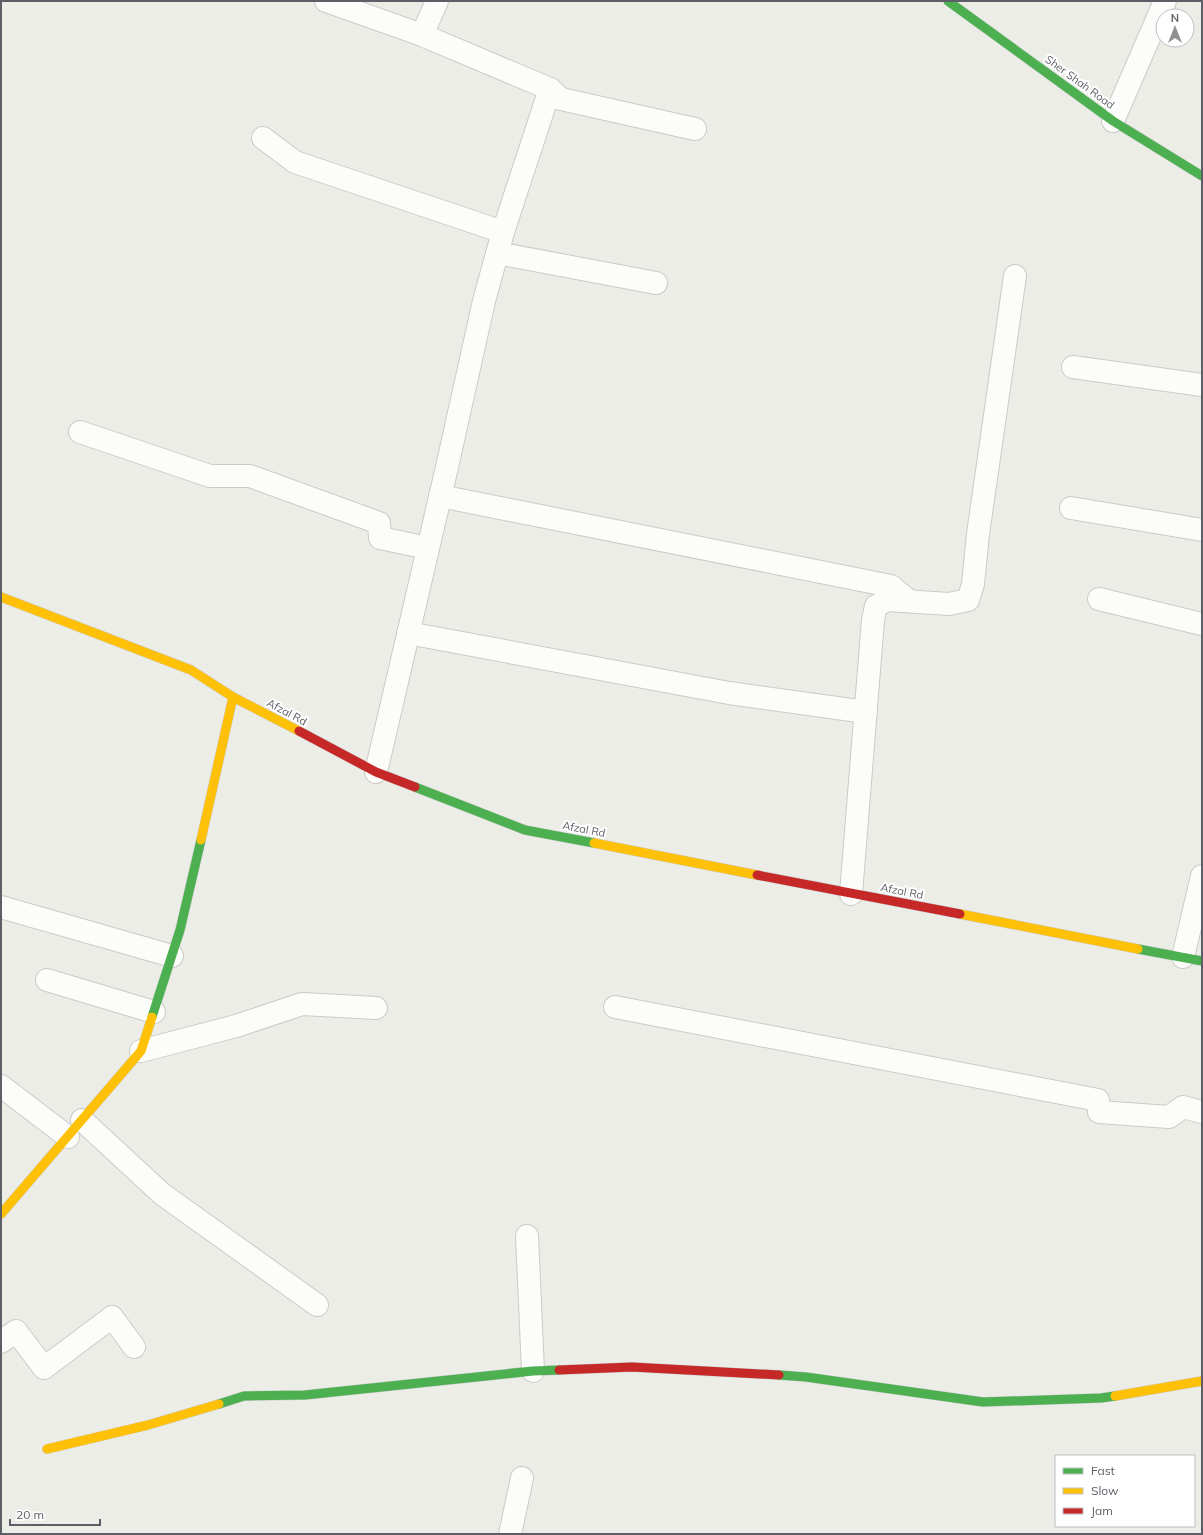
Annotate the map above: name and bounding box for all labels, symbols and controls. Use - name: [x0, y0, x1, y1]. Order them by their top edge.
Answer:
- north arrow: [1155, 8, 1195, 48]
- text: N: [1171, 11, 1179, 25]
- street label: Sher Shah Road: [1043, 52, 1117, 112]
- street label: Afzal Rd: [265, 696, 309, 728]
- street label: Afzal Rd: [561, 818, 607, 840]
- street label: Afzal Rd: [879, 880, 925, 902]
- legend: [1055, 1455, 1195, 1527]
- text: Fast: [1091, 1463, 1115, 1478]
- text: Slow: [1091, 1483, 1119, 1498]
- scale bar: [10, 1501, 100, 1527]
- text: Jam: [1091, 1503, 1113, 1518]
- text: 20 m: [16, 1507, 44, 1522]

